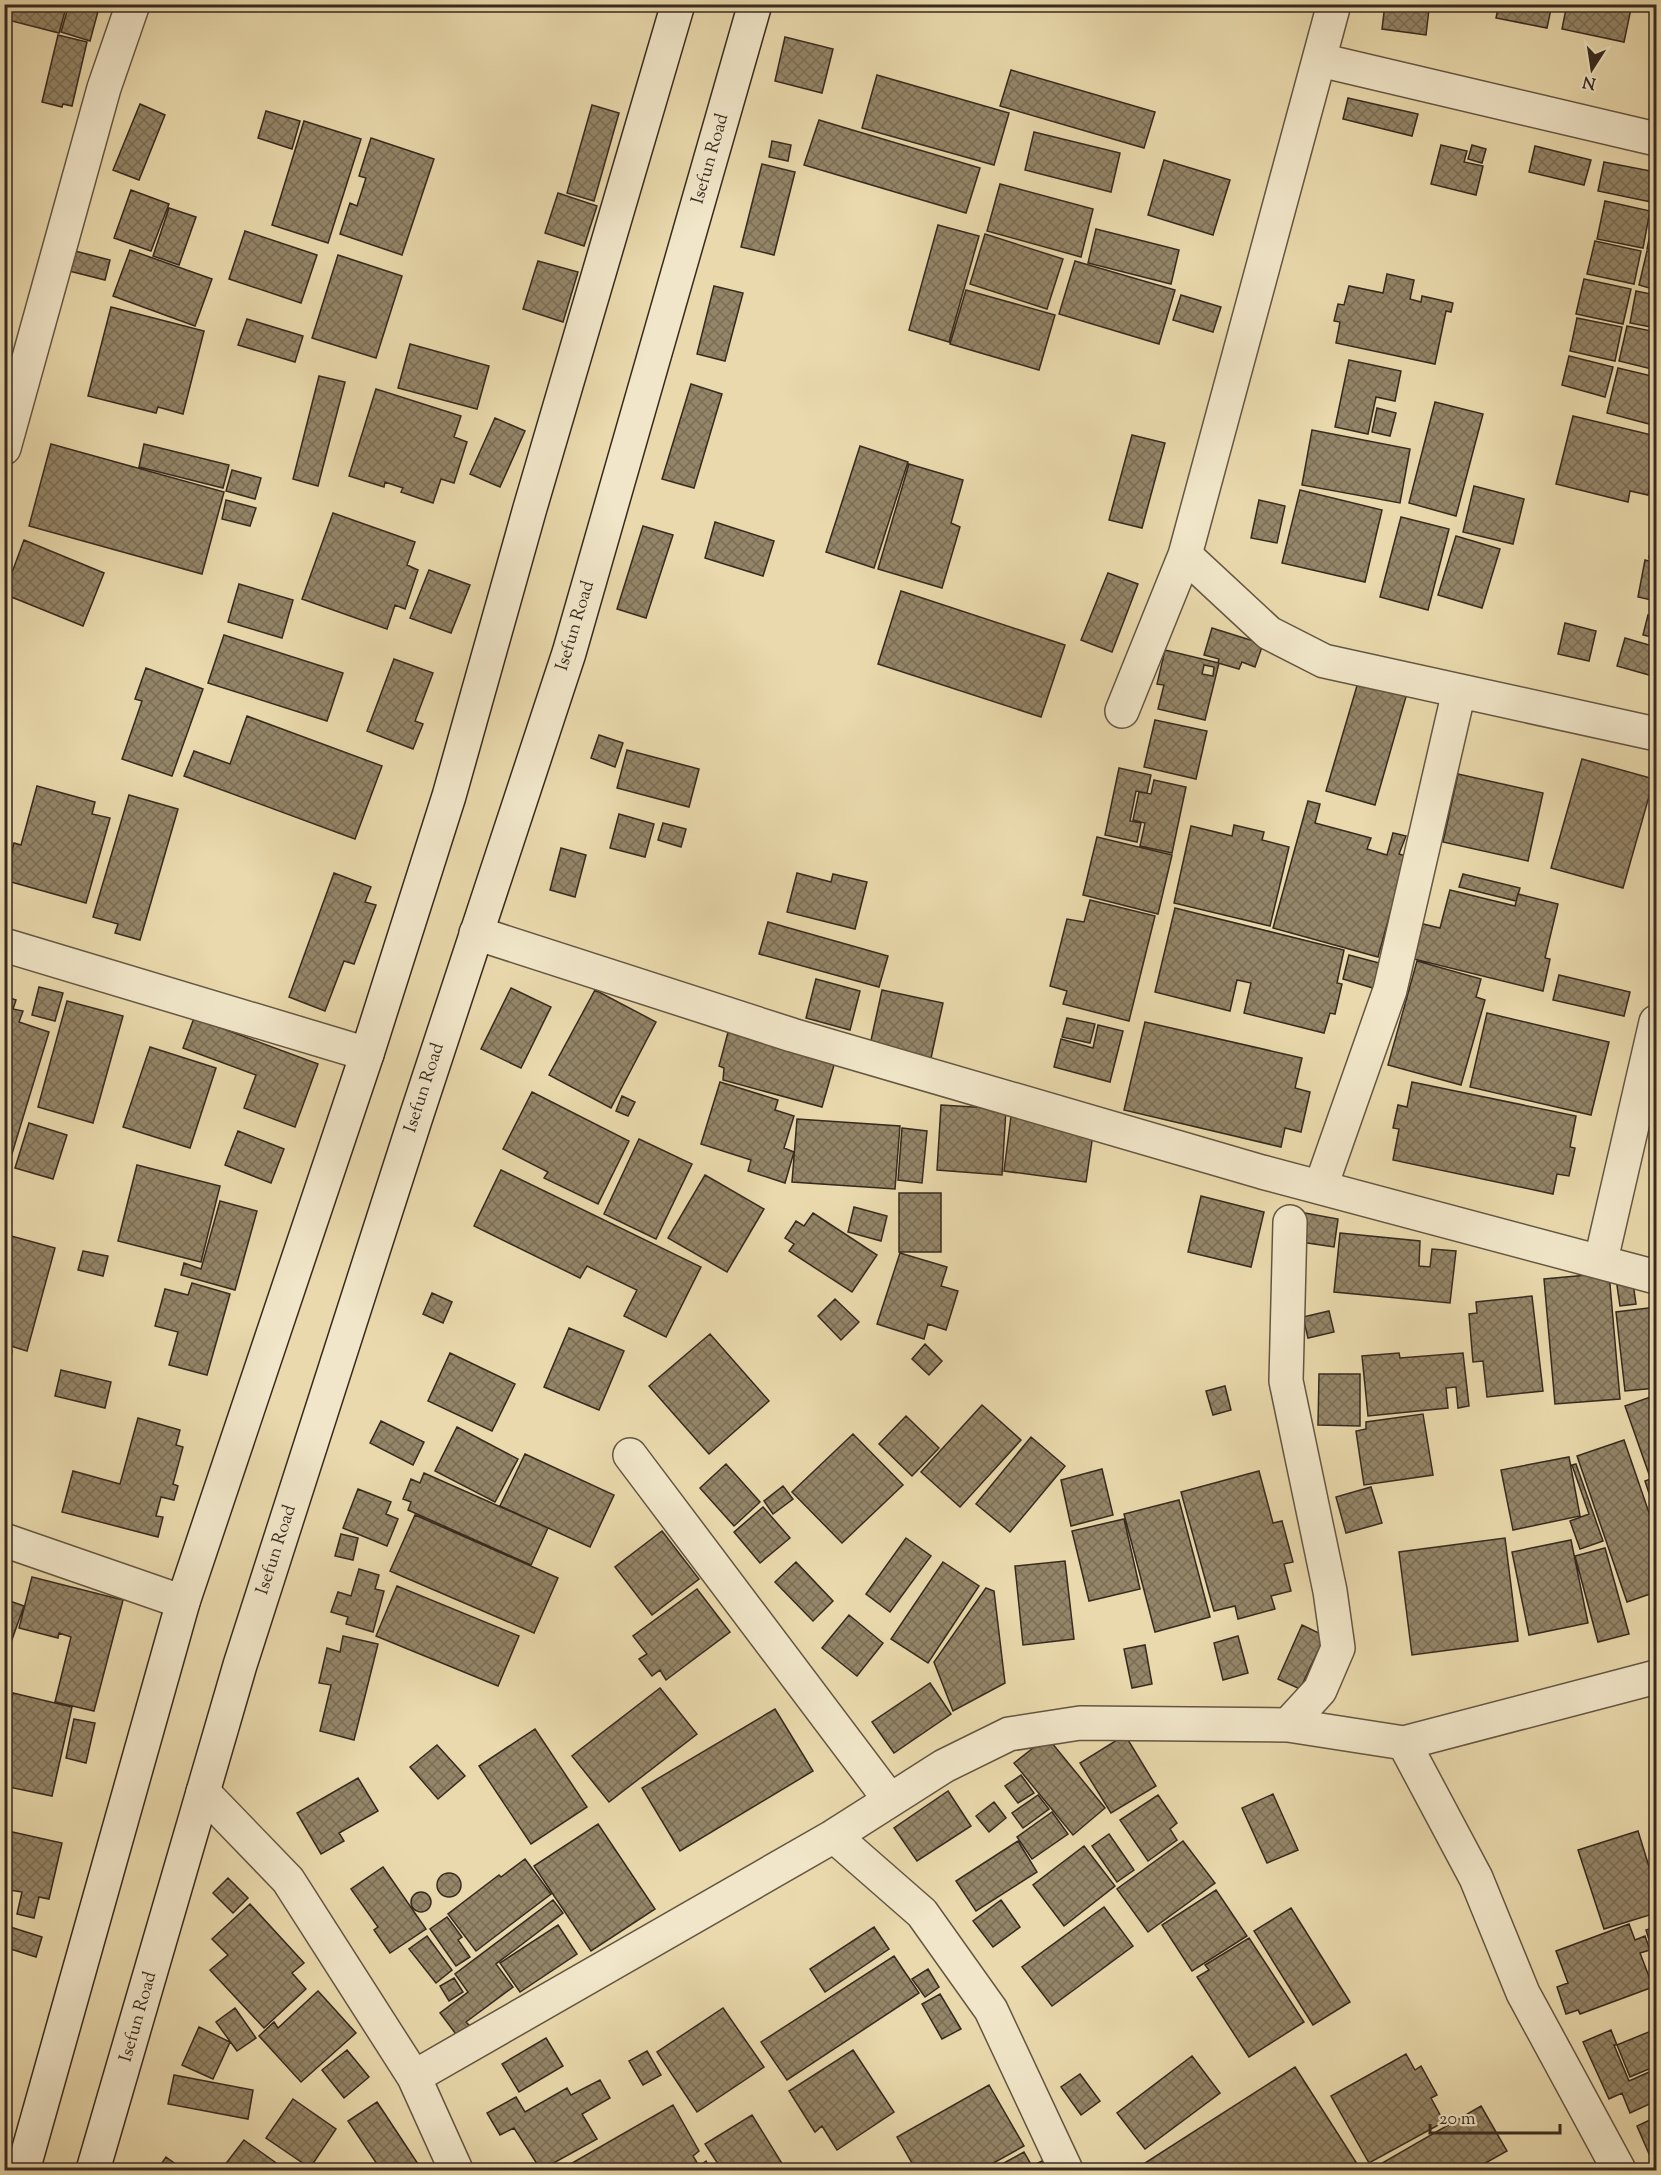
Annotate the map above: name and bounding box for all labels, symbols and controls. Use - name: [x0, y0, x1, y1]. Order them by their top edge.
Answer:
- north arrow: [1562, 39, 1622, 99]
- text: N: [1581, 69, 1598, 94]
- street label: Isefun Road: [686, 111, 736, 207]
- street label: Isefun Road: [550, 578, 602, 674]
- street label: Isefun Road: [398, 1040, 452, 1136]
- street label: Isefun Road: [250, 1502, 304, 1598]
- street label: Isefun Road: [114, 1969, 164, 2065]
- scale bar: [1430, 2097, 1560, 2135]
- text: 20 m: [1439, 2107, 1476, 2133]

